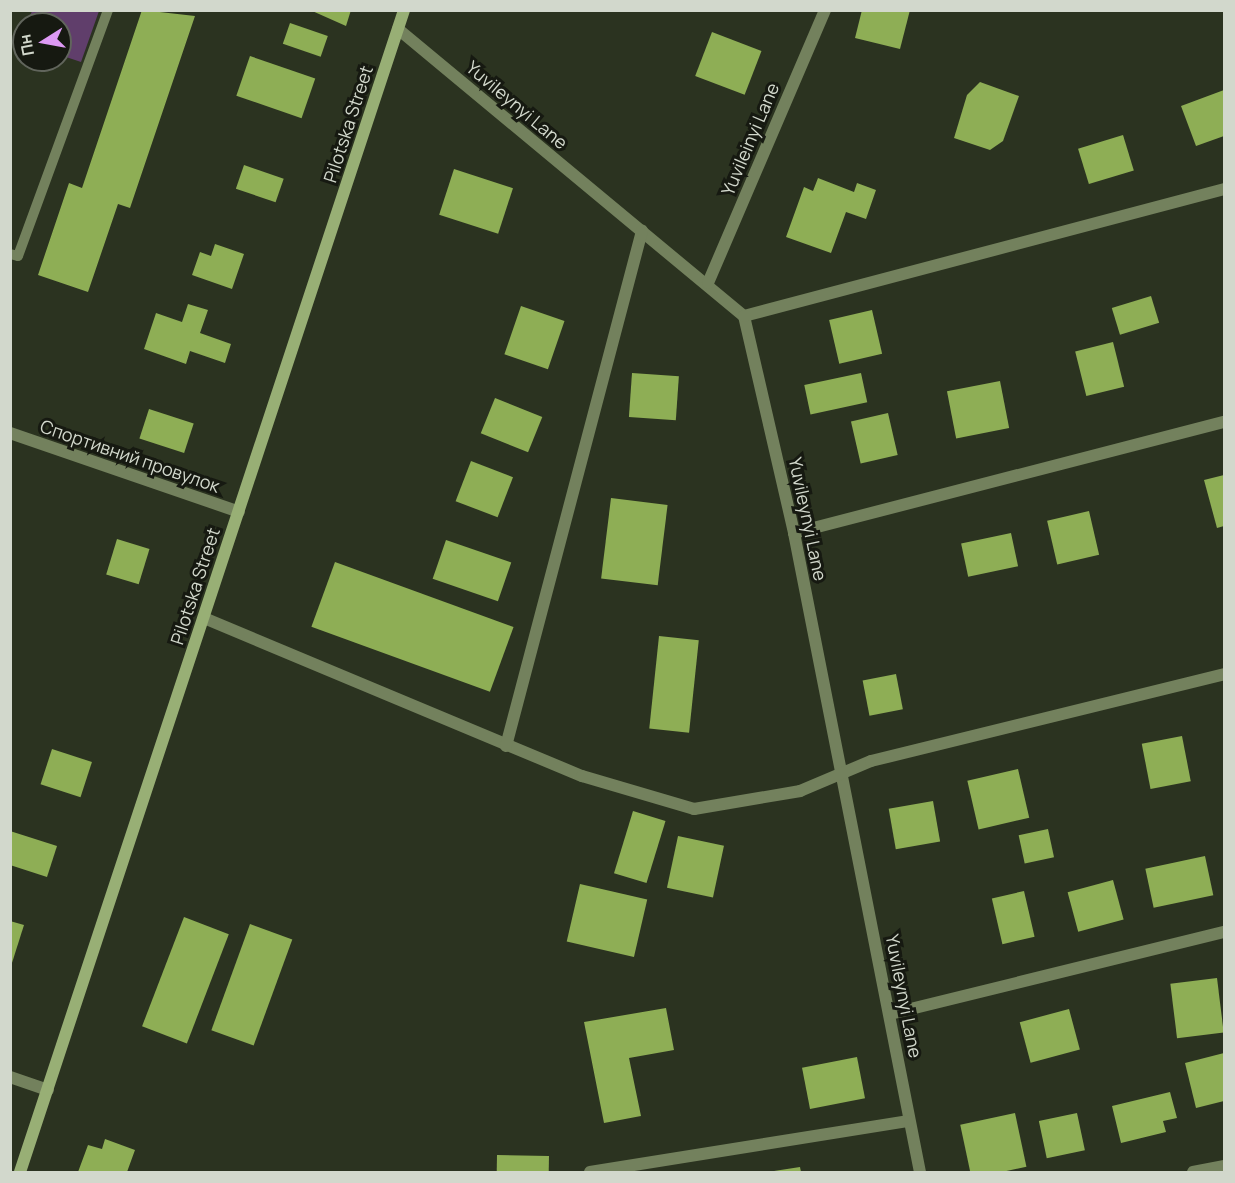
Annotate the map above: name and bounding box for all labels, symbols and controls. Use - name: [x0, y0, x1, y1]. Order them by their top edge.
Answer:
- north arrow: [12, 12, 72, 72]
- text: Пн: [13, 32, 39, 58]
- street label: Yuvileynyi Lane: [462, 56, 572, 154]
- street label: Pilotska Street: [319, 63, 377, 185]
- street label: Yuvileinyi Lane: [717, 79, 783, 199]
- street label: Спортивний провулок: [37, 415, 223, 497]
- street label: Yuvileynyi Lane: [784, 455, 832, 583]
- street label: Pilotska Street: [166, 525, 224, 647]
- street label: Yuvileynyi Lane: [881, 932, 927, 1060]

